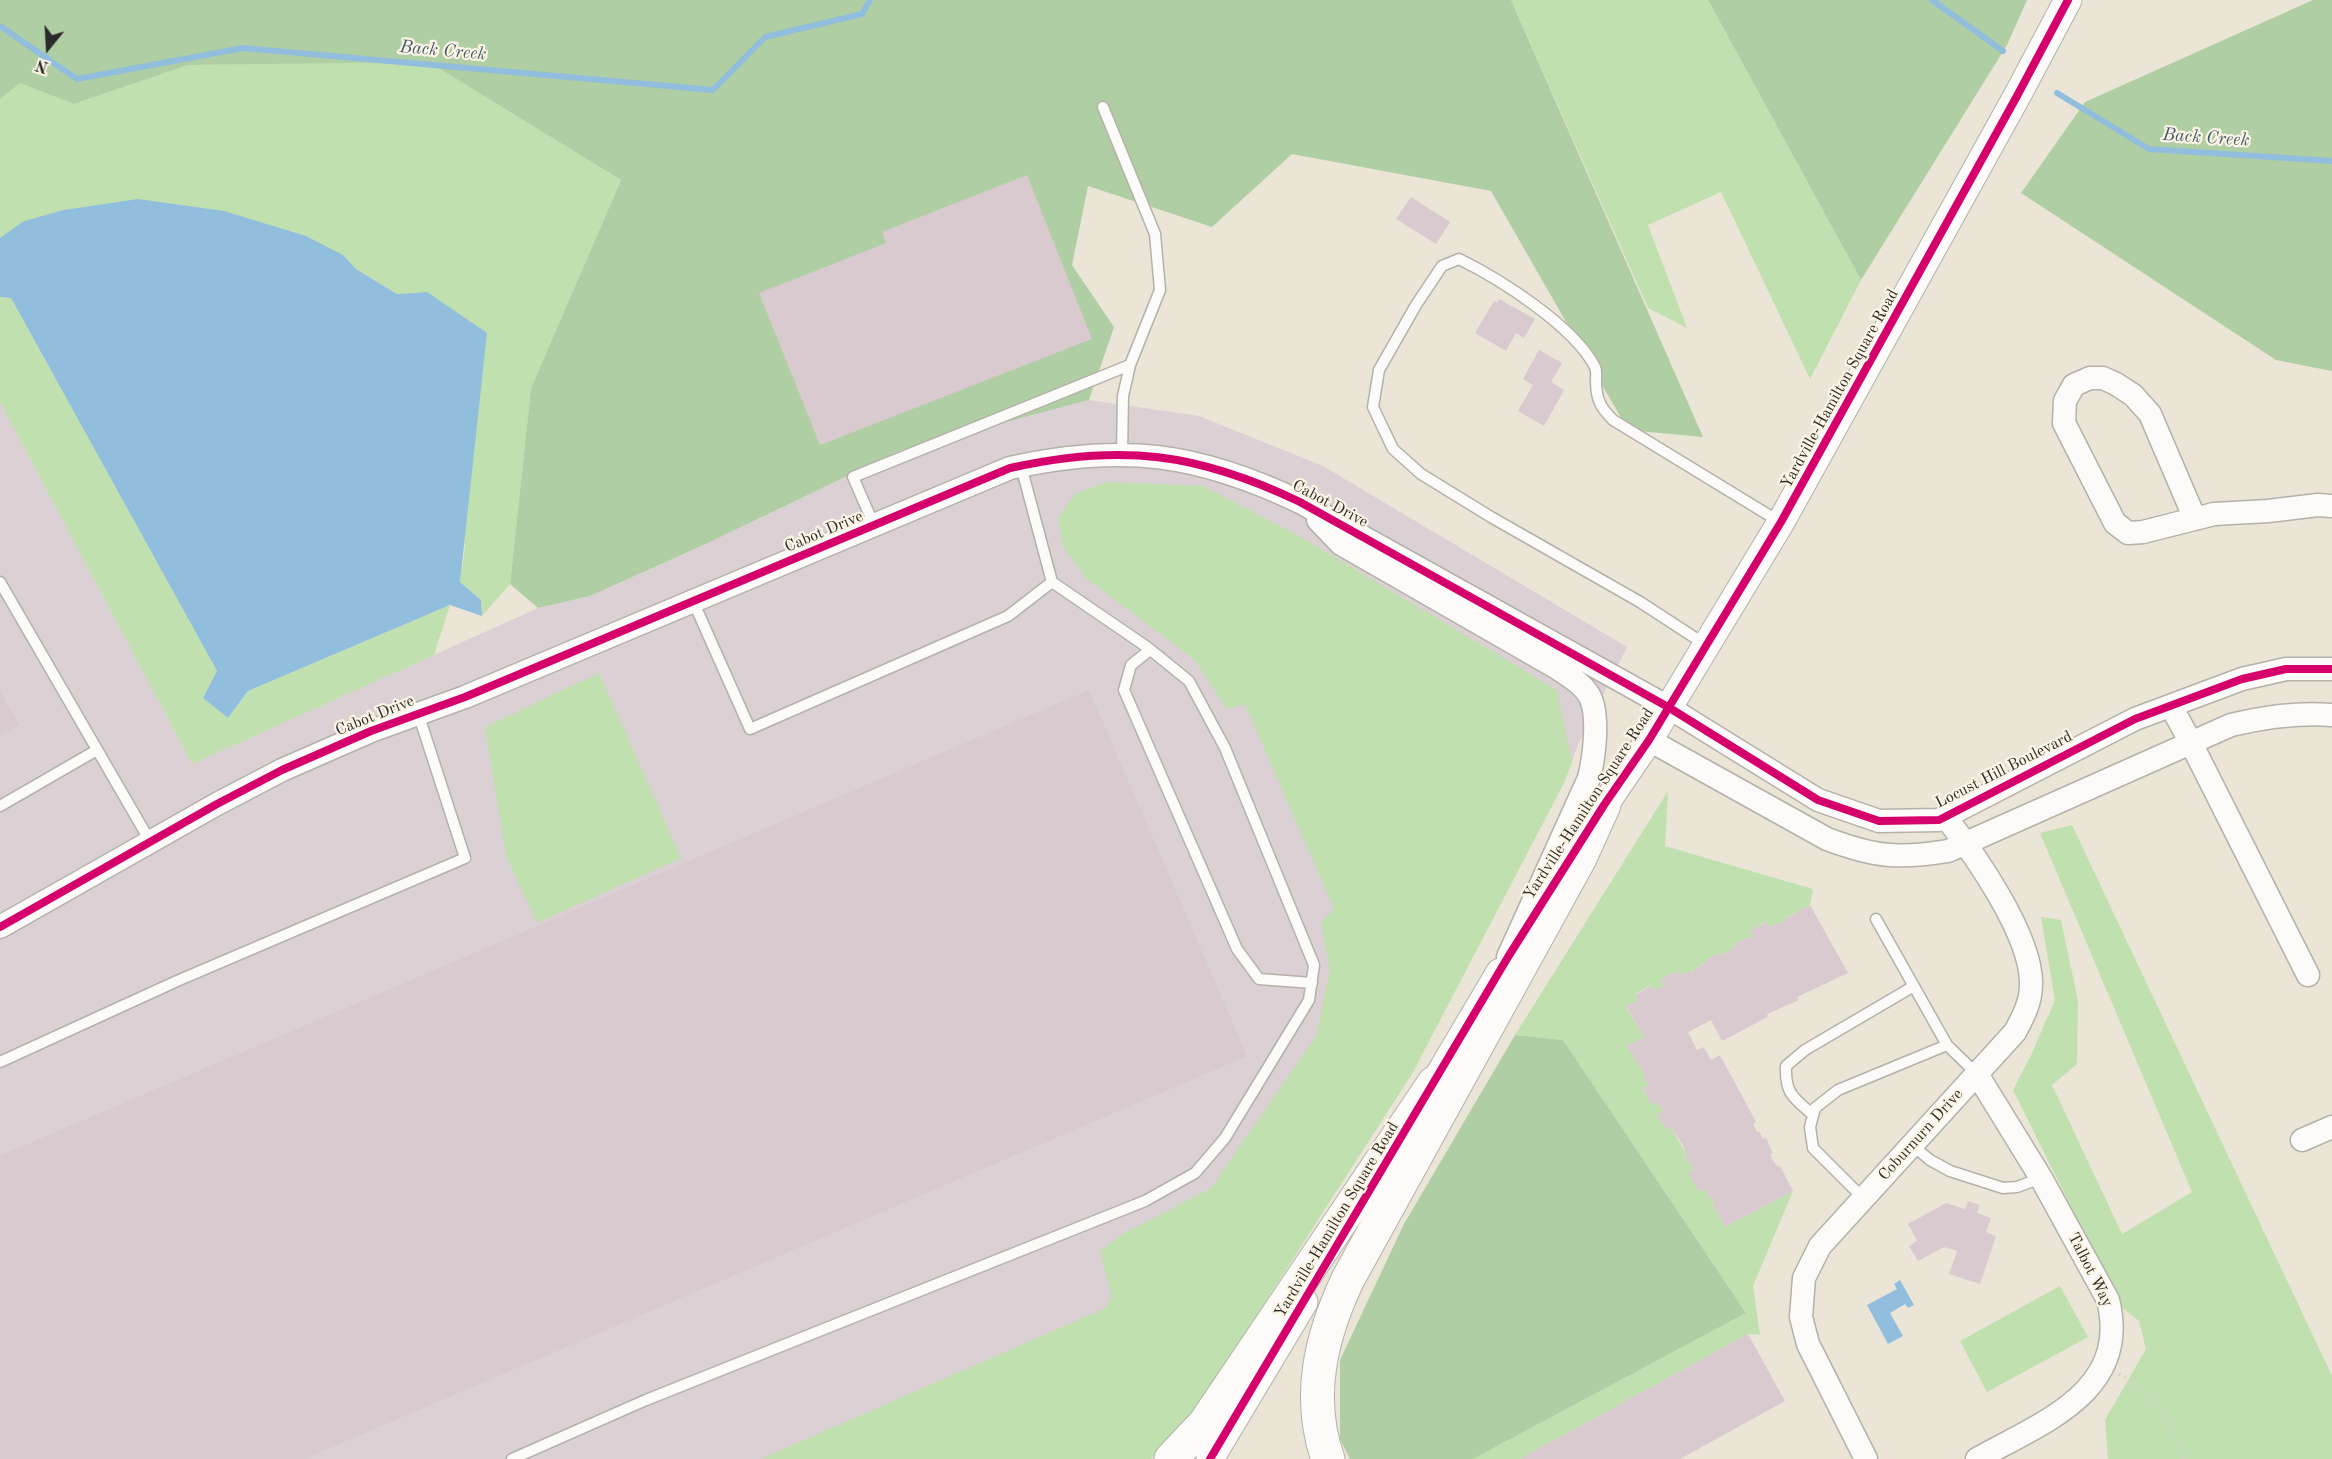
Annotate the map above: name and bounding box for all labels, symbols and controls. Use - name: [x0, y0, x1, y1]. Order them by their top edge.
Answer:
- north arrow: [18, 18, 78, 78]
- water label: Back Creek: [399, 36, 487, 66]
- text: N: [34, 56, 51, 75]
- water label: Back Creek: [2162, 124, 2250, 152]
- street label: Yardville-Hamilton Square Road: [1777, 286, 1903, 492]
- street label: Cabot Drive: [1289, 476, 1371, 532]
- street label: Cabot Drive: [782, 507, 866, 557]
- street label: Cabot Drive: [333, 692, 417, 740]
- street label: Yardville-Hamilton Square Road: [1520, 704, 1658, 904]
- street label: Locust Hill Boulevard: [1932, 727, 2076, 813]
- street label: Coburnurn Drive: [1875, 1085, 1967, 1185]
- street label: Yardville-Hamilton Square Road: [1271, 1119, 1403, 1321]
- street label: Talbot Way: [2063, 1230, 2117, 1310]

